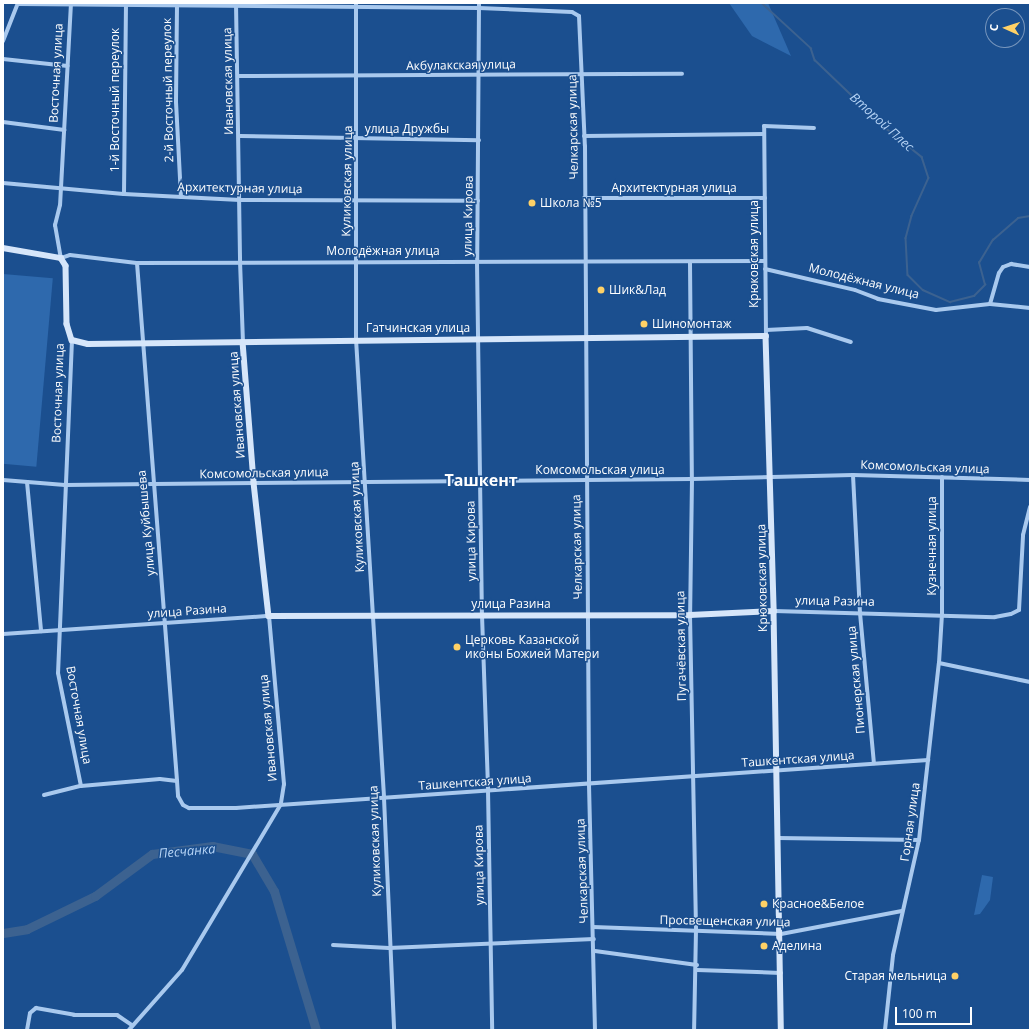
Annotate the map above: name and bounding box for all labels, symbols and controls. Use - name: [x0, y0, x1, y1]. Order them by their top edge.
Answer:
- north arrow: [985, 8, 1025, 48]
- street label: 2-й Восточный переулок: [160, 18, 176, 162]
- street label: Восточная улица: [46, 23, 66, 123]
- text: С: [986, 24, 1001, 31]
- street label: Ивановская улица: [220, 27, 236, 135]
- street label: 1-й Восточный переулок: [108, 28, 122, 172]
- street label: Акбулакская улица: [406, 57, 516, 73]
- street label: Челкарская улица: [565, 74, 581, 180]
- water label: Второй Плес: [847, 89, 917, 155]
- street label: улица Дружбы: [365, 122, 449, 136]
- street label: Куликовская улица: [339, 125, 355, 237]
- street label: улица Кирова: [460, 175, 476, 257]
- street label: Архитектурная улица: [177, 180, 303, 196]
- street label: Архитектурная улица: [611, 181, 737, 195]
- place label: Школа №5: [540, 196, 602, 210]
- marker: Школа №5: [527, 198, 537, 208]
- street label: Крюковская улица: [747, 200, 761, 308]
- street label: Молодёжная улица: [326, 244, 440, 258]
- street label: Молодёжная улица: [807, 260, 921, 302]
- place label: Шик&Лад: [609, 283, 666, 297]
- marker: Шик&Лад: [596, 285, 606, 295]
- place label: Шиномонтаж: [652, 317, 732, 331]
- marker: Шиномонтаж: [639, 319, 649, 329]
- street label: Гатчинская улица: [366, 321, 470, 335]
- street label: Восточная улица: [49, 343, 67, 443]
- street label: Ивановская улица: [226, 351, 248, 459]
- street label: Комсомольская улица: [860, 458, 990, 476]
- street label: Куликовская улица: [347, 461, 367, 573]
- street label: Комсомольская улица: [535, 463, 665, 477]
- street label: Комсомольская улица: [199, 465, 329, 481]
- street label: улица Куйбышева: [134, 470, 158, 576]
- district label: Ташкент: [444, 470, 518, 490]
- street label: Челкарская улица: [569, 494, 585, 600]
- street label: Кузнечная улица: [925, 496, 939, 596]
- street label: улица Кирова: [463, 500, 479, 582]
- street label: Крюковская улица: [754, 524, 770, 632]
- street label: Пугачёвская улица: [673, 591, 689, 701]
- street label: улица Разина: [795, 593, 875, 609]
- street label: улица Разина: [471, 597, 551, 611]
- street label: улица Разина: [147, 601, 227, 621]
- street label: Пионерская улица: [844, 625, 868, 735]
- place label: Церковь Казанской иконы Божией Матери: [465, 633, 599, 661]
- marker: Церковь Казанской иконы Божией Матери: [452, 642, 462, 652]
- street label: Восточная улица: [63, 665, 95, 765]
- street label: Ивановская улица: [256, 674, 280, 782]
- street label: Ташкентская улица: [741, 748, 855, 770]
- street label: Ташкентская улица: [418, 771, 532, 793]
- street label: Горная улица: [897, 782, 923, 862]
- street label: Куликовская улица: [366, 785, 384, 897]
- street label: Челкарская улица: [573, 818, 591, 924]
- street label: улица Кирова: [471, 824, 487, 906]
- water label: Песчанка: [158, 841, 216, 861]
- place label: Красное&Белое: [772, 897, 864, 911]
- marker: Красное&Белое: [759, 899, 769, 909]
- street label: Просвещенская улица: [659, 913, 791, 929]
- place label: Аделина: [772, 939, 822, 953]
- marker: Аделина: [759, 941, 769, 951]
- place label: Старая мельница: [844, 969, 947, 983]
- marker: Старая мельница: [950, 971, 960, 981]
- scale bar: [897, 999, 974, 1025]
- text: 100 m: [902, 1005, 937, 1022]

